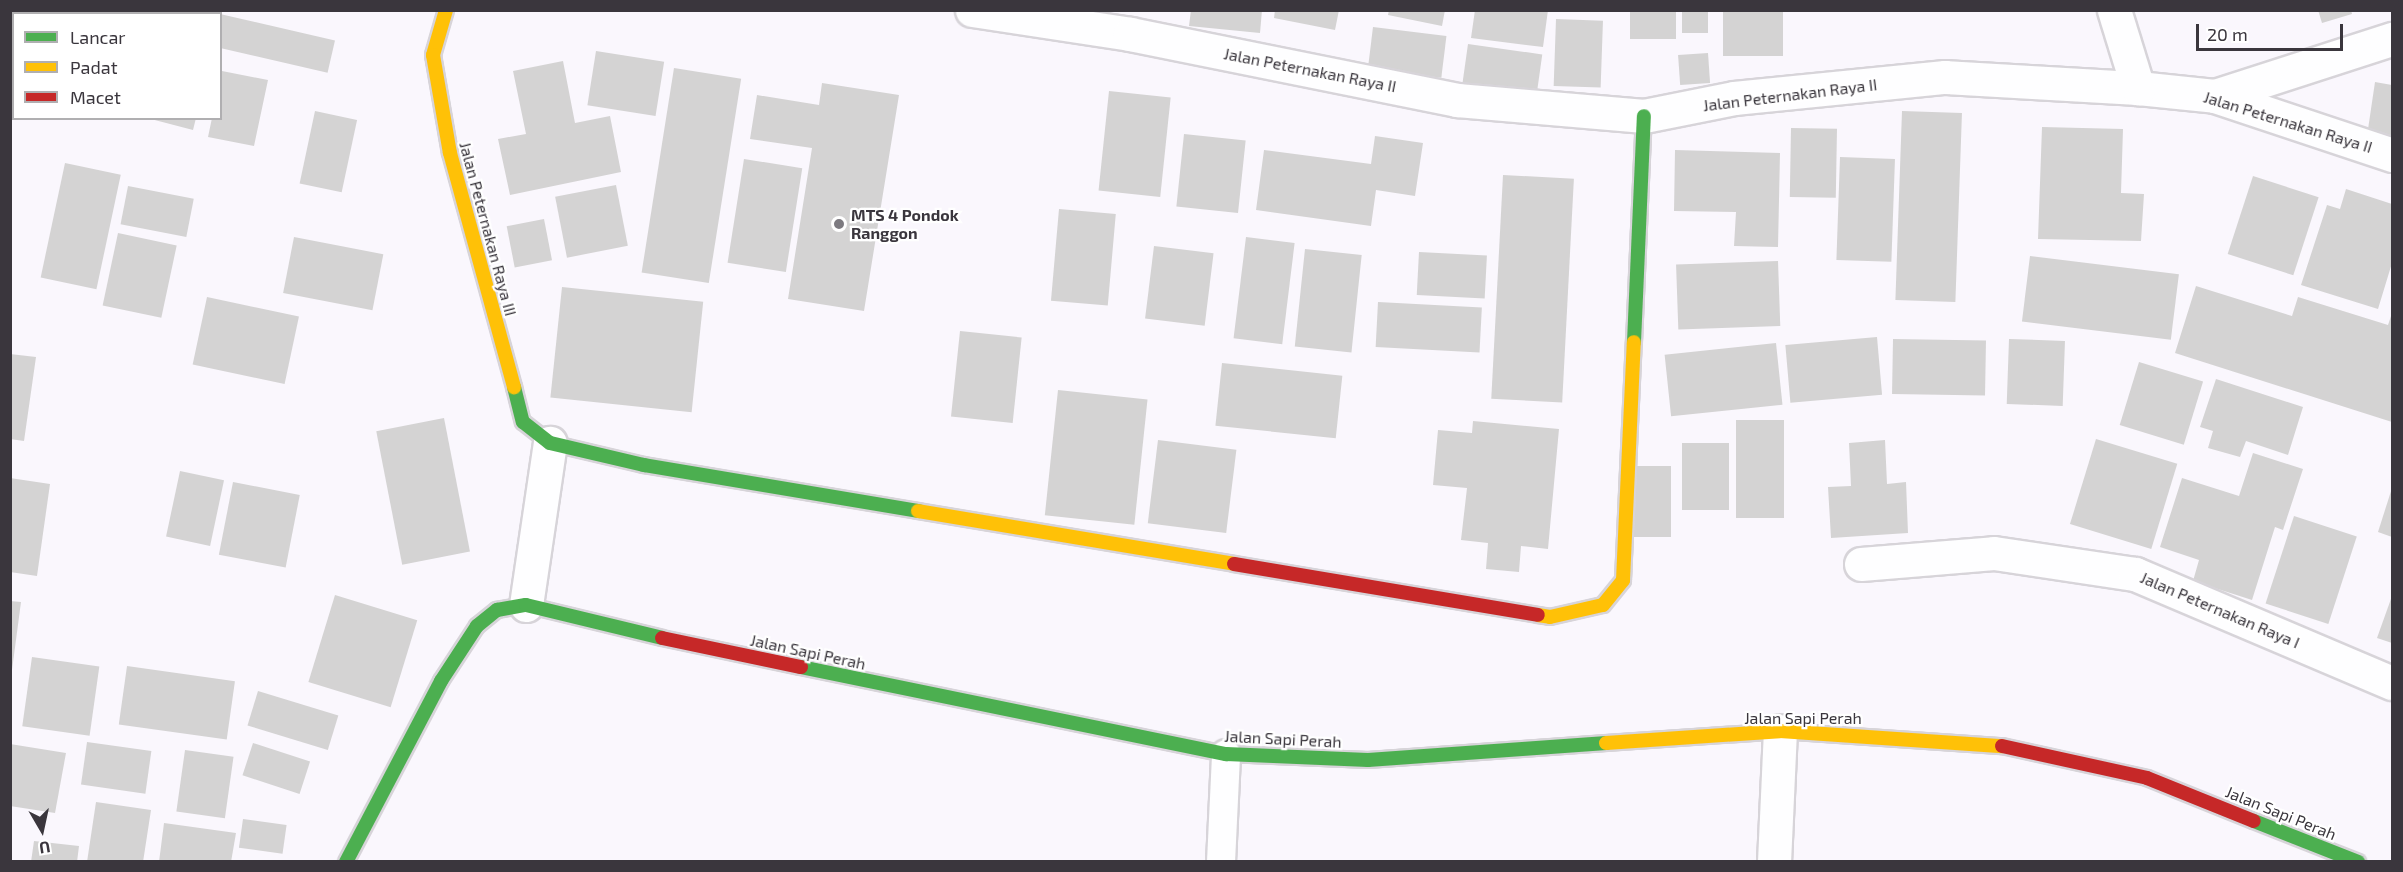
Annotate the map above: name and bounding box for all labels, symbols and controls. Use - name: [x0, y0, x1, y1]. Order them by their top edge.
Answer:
- legend: [12, 12, 222, 120]
- scale bar: [2199, 12, 2346, 50]
- text: 20 m: [2207, 23, 2248, 45]
- text: Lancar: [70, 26, 126, 48]
- street label: Jalan Peternakan Raya II: [1222, 44, 1398, 96]
- text: Padat: [70, 56, 117, 78]
- street label: Jalan Peternakan Raya II: [1702, 75, 1878, 115]
- text: Macet: [70, 86, 121, 108]
- street label: Jalan Peternakan Raya II: [2201, 87, 2375, 157]
- street label: Jalan Peternakan Raya III: [455, 140, 521, 318]
- place label: MTS 4 Pondok Ranggon: [851, 205, 959, 243]
- marker: MTS 4 Pondok Ranggon: [832, 217, 846, 231]
- street label: Jalan Peternakan Raya I: [2137, 568, 2303, 652]
- street label: Jalan Sapi Perah: [748, 630, 868, 674]
- street label: Jalan Sapi Perah: [1744, 708, 1862, 728]
- street label: Jalan Sapi Perah: [1224, 726, 1342, 752]
- street label: Jalan Sapi Perah: [2223, 782, 2339, 844]
- north arrow: [12, 800, 72, 860]
- text: U: [38, 838, 52, 859]

